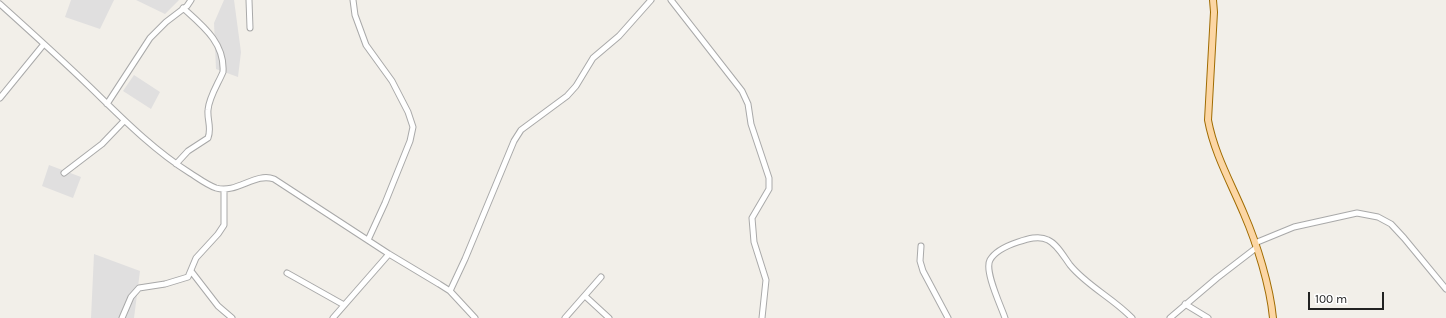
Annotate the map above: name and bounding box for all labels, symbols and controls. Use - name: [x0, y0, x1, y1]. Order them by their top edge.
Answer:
- scale bar: [1310, 284, 1386, 310]
- text: 100 m: [1315, 292, 1347, 306]

